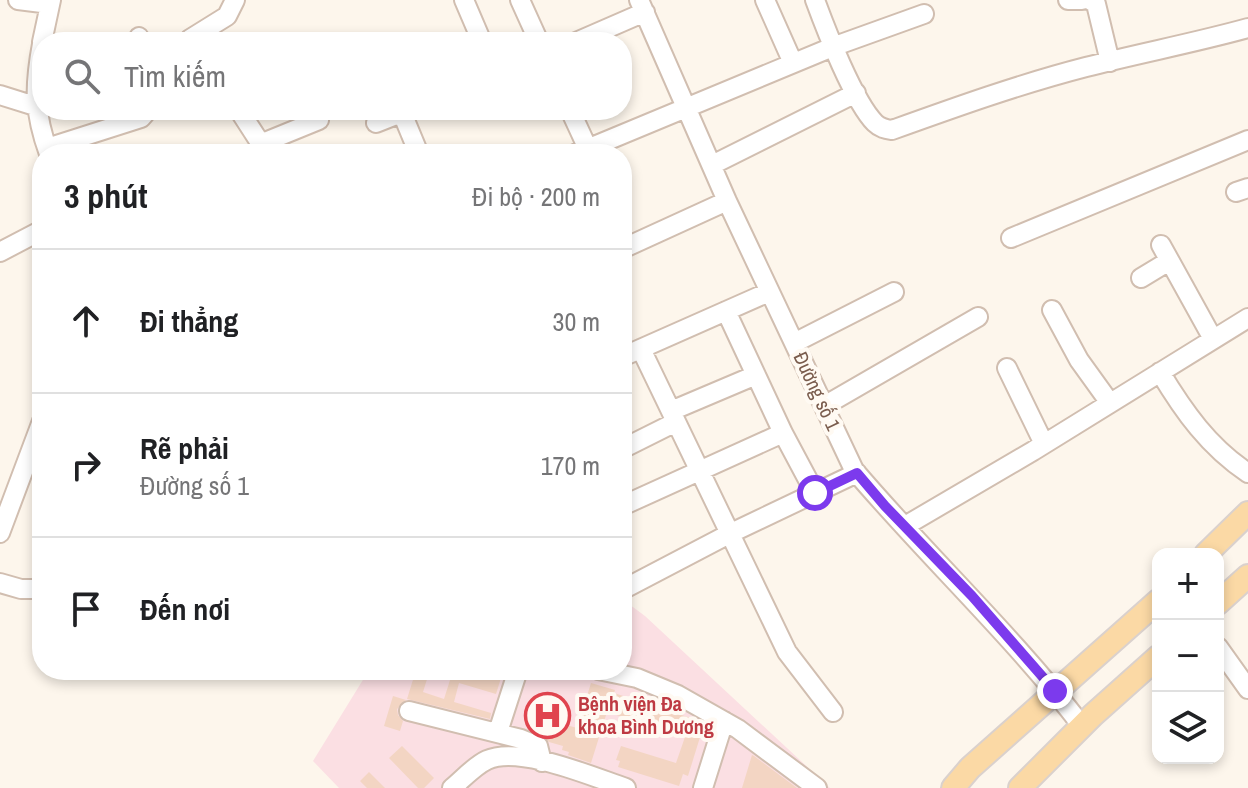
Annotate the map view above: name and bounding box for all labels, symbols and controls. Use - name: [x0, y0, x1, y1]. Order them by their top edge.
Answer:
- search box: [32, 32, 632, 120]
- icon: search: [60, 54, 104, 98]
- text: Tìm kiếm: [124, 56, 226, 96]
- text: 3 phút: [64, 173, 148, 219]
- text: Đi bộ · 200 m: [472, 179, 600, 214]
- icon: ahead: [64, 299, 108, 343]
- text: Đi thẳng: [140, 301, 238, 341]
- text: 30 m: [553, 304, 600, 339]
- street label: Đường số 1: [787, 347, 847, 435]
- text: Rẽ phải: [140, 428, 229, 468]
- icon: right: [64, 443, 108, 487]
- text: 170 m: [541, 448, 600, 483]
- text: Đường số 1: [140, 468, 249, 503]
- route start: [797, 475, 833, 511]
- map controls: [1152, 548, 1224, 764]
- button: +: [1152, 548, 1224, 620]
- icon: arrive: [64, 587, 108, 631]
- text: Đến nơi: [140, 589, 230, 629]
- button: −: [1152, 620, 1224, 692]
- route end: [1037, 673, 1073, 709]
- place label: Bệnh viện Đa khoa Bình Dương: [578, 690, 714, 740]
- hospital icon: Bệnh viện Đa khoa Bình Dương: [523, 692, 571, 740]
- button: layers: [1152, 692, 1224, 764]

